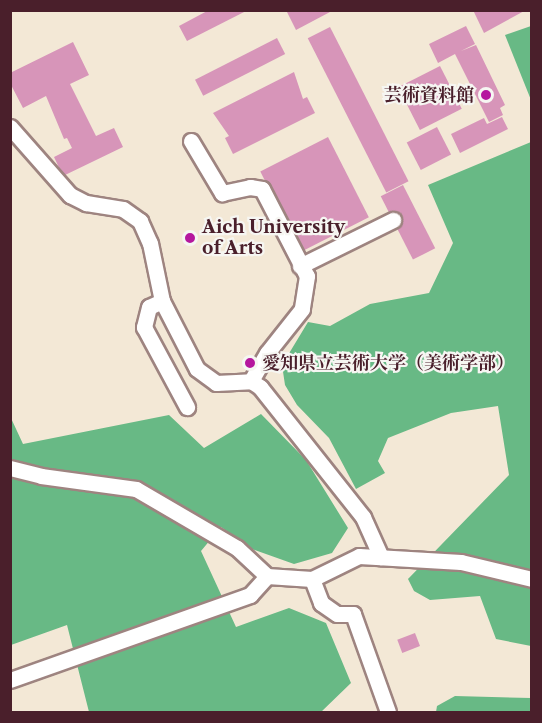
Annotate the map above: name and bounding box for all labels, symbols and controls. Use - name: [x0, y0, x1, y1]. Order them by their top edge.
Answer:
- place label: 芸術資料館: [384, 84, 474, 106]
- marker: 芸術資料館: [479, 88, 493, 102]
- place label: Aich University of Arts: [202, 217, 345, 260]
- marker: Aich University of Arts: [183, 231, 197, 245]
- place label: 愛知県立芸術大学（美術学部）: [262, 352, 514, 374]
- marker: 愛知県立芸術大学（美術学部）: [243, 356, 257, 370]

